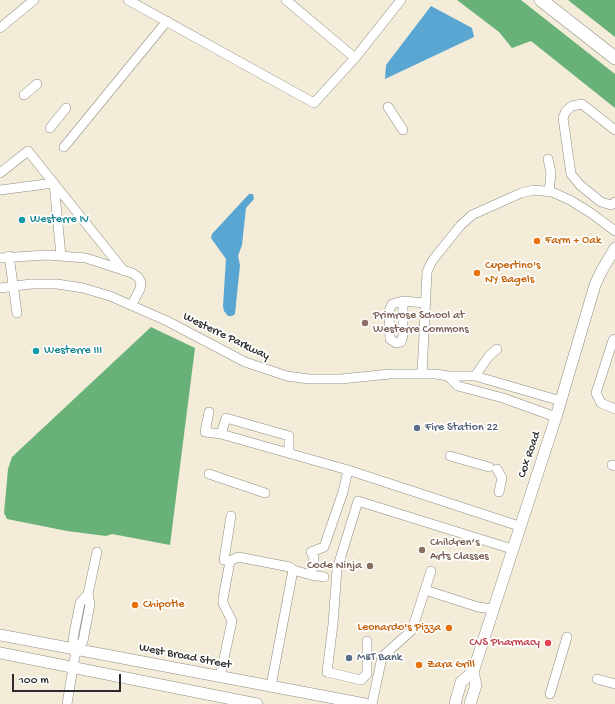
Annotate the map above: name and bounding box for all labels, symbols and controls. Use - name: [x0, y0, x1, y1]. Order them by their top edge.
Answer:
- place label: Westerre IV: [30, 213, 89, 227]
- marker: Westerre IV: [17, 215, 27, 225]
- place label: Farm + Oak: [545, 234, 601, 248]
- marker: Farm + Oak: [532, 236, 542, 246]
- place label: Cupertino's NY Bagels: [485, 259, 540, 287]
- marker: Cupertino's NY Bagels: [472, 268, 482, 278]
- place label: Primrose School at Westerre Commons: [373, 309, 469, 337]
- street label: Westerre Parkway: [181, 310, 271, 364]
- marker: Primrose School at Westerre Commons: [360, 318, 370, 328]
- place label: Westerre III: [44, 344, 102, 358]
- marker: Westerre III: [31, 346, 41, 356]
- place label: Fire Station 22: [425, 421, 498, 435]
- marker: Fire Station 22: [412, 423, 422, 433]
- street label: Cox Road: [515, 430, 545, 480]
- place label: Children’s Arts Classes: [430, 536, 489, 564]
- marker: Children’s Arts Classes: [417, 545, 427, 555]
- place label: Code Ninja: [307, 559, 362, 573]
- marker: Code Ninja: [365, 561, 375, 571]
- place label: Chipotle: [143, 598, 184, 612]
- marker: Chipotle: [130, 600, 140, 610]
- place label: Leonardo's Pizza: [358, 621, 441, 635]
- marker: Leonardo's Pizza: [444, 623, 454, 633]
- place label: CVS Pharmacy: [469, 636, 540, 650]
- marker: CVS Pharmacy: [543, 638, 553, 648]
- street label: West Broad Street: [138, 641, 232, 673]
- place label: M&T Bank: [357, 651, 402, 665]
- marker: M&T Bank: [344, 653, 354, 663]
- place label: Zara Grill: [427, 658, 475, 672]
- marker: Zara Grill: [414, 660, 424, 670]
- scale bar: [14, 666, 123, 692]
- text: 100 m: [19, 674, 49, 688]

